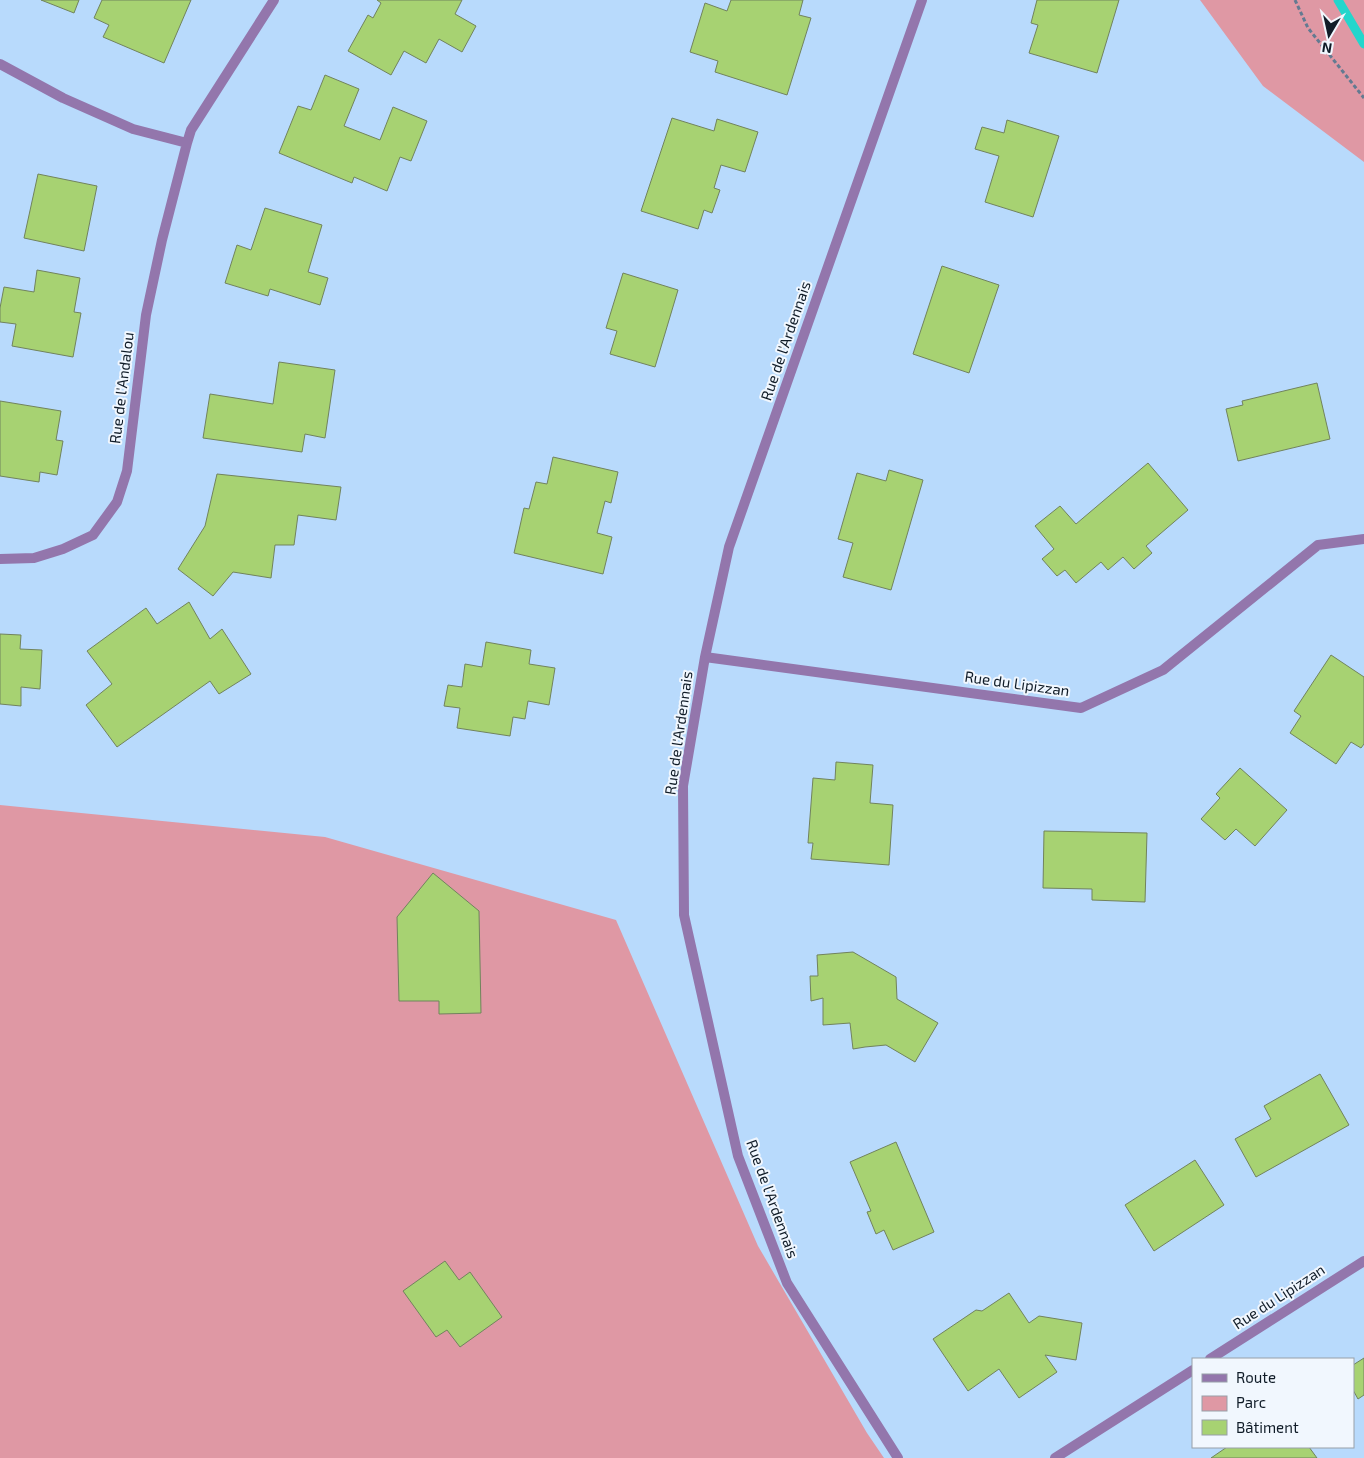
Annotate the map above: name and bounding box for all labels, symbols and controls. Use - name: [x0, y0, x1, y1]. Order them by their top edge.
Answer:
- north arrow: [1304, 10, 1354, 60]
- text: N: [1321, 39, 1333, 58]
- street label: Rue de l'Ardennais: [756, 279, 814, 403]
- street label: Rue de l'Andalou: [105, 331, 137, 445]
- street label: Rue du Lipizzan: [963, 667, 1071, 699]
- street label: Rue de l'Ardennais: [660, 670, 696, 796]
- street label: Rue de l'Ardennais: [743, 1137, 803, 1260]
- street label: Rue du Lipizzan: [1229, 1260, 1328, 1333]
- legend: [1192, 1358, 1354, 1448]
- text: Route: [1236, 1368, 1276, 1386]
- text: Parc: [1236, 1393, 1266, 1411]
- text: Bâtiment: [1236, 1418, 1299, 1436]

